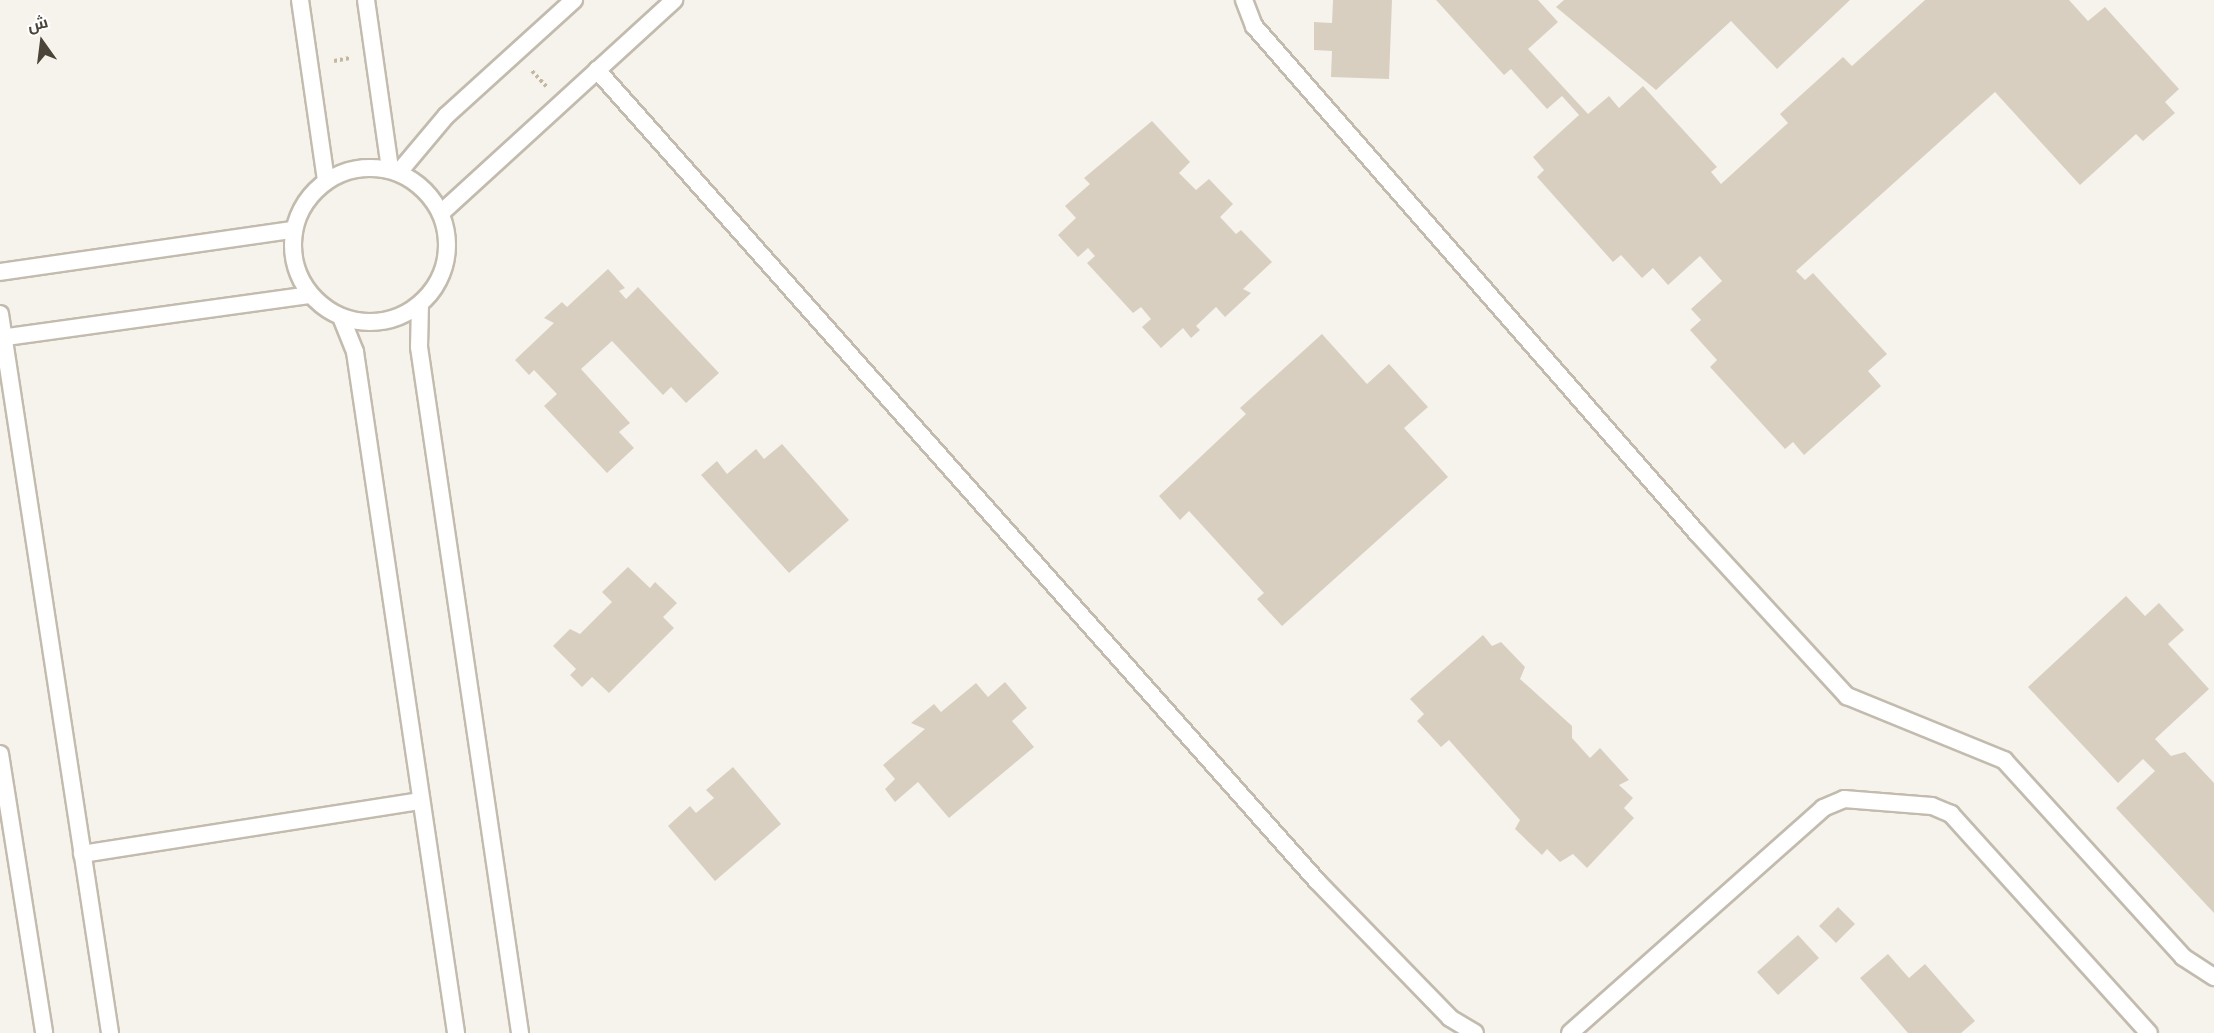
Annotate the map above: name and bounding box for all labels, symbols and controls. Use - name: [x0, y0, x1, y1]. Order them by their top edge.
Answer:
- north arrow: [12, 12, 72, 72]
- text: ش: [25, 12, 50, 36]

